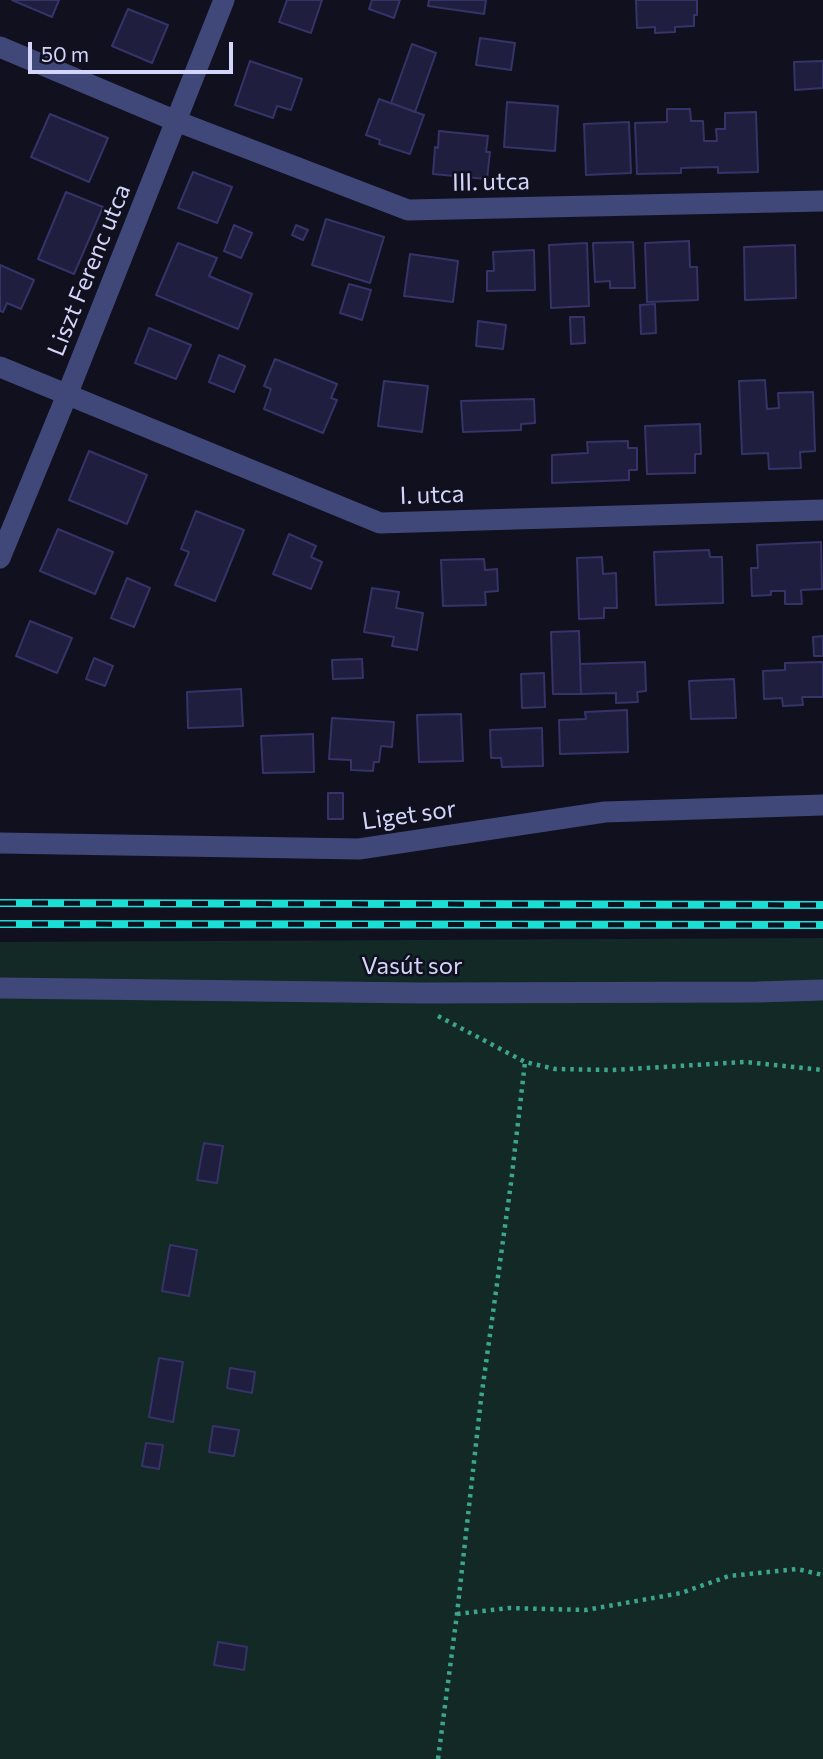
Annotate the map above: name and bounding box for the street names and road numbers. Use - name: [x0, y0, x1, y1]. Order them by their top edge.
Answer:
- street label: III. utca: [452, 167, 530, 197]
- street label: Liszt Ferenc utca: [41, 180, 137, 360]
- street label: I. utca: [399, 479, 465, 511]
- street label: Liget sor: [360, 794, 458, 836]
- street label: Vasút sor: [361, 952, 463, 980]

